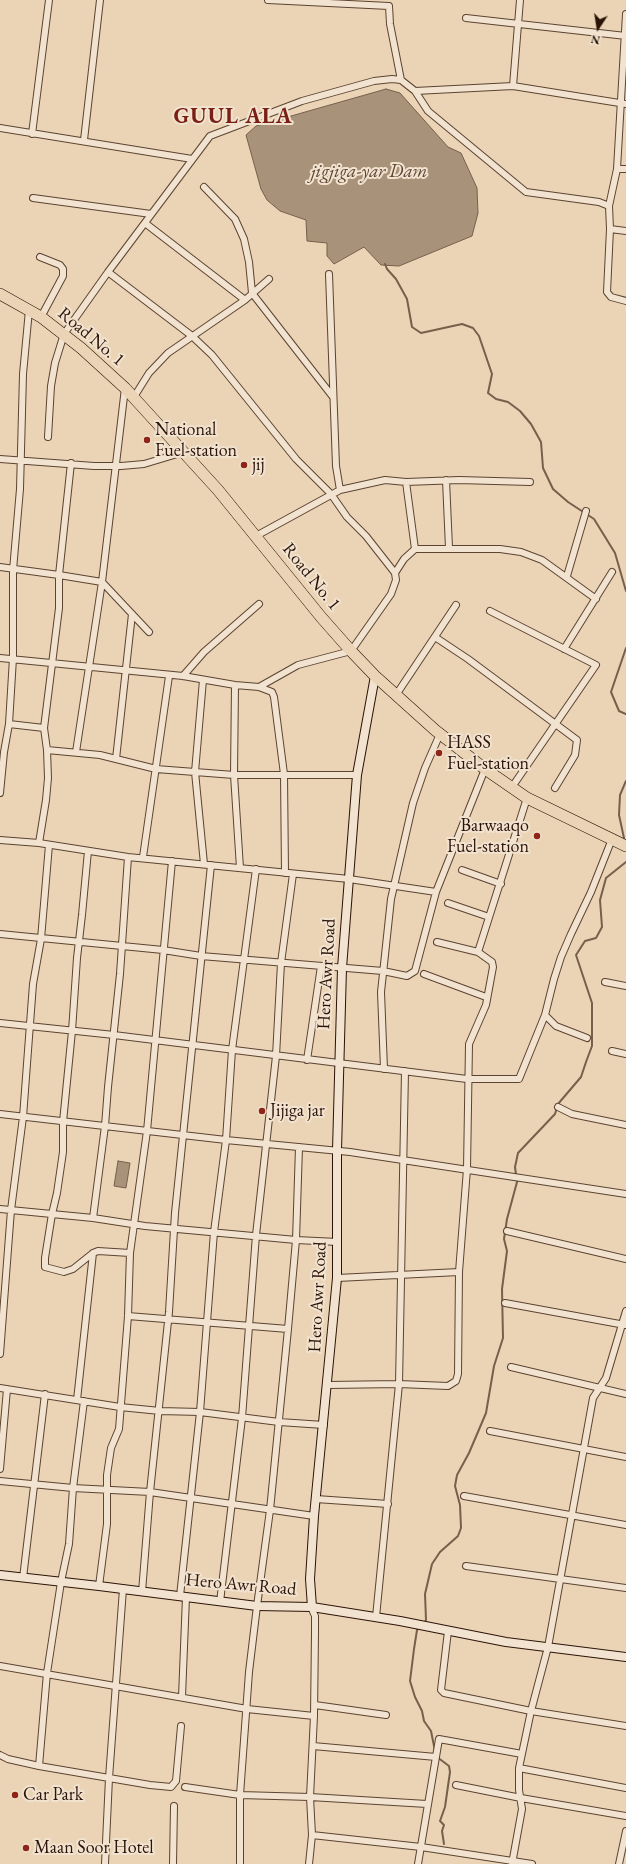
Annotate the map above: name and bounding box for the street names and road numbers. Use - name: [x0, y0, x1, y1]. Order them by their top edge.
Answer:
- street label: Road No. 1: [53, 303, 129, 371]
- street label: Road No. 1: [277, 539, 345, 615]
- street label: Hero Awr Road: [313, 918, 341, 1030]
- street label: Hero Awr Road: [304, 1241, 332, 1353]
- street label: Hero Awr Road: [185, 1569, 297, 1601]

